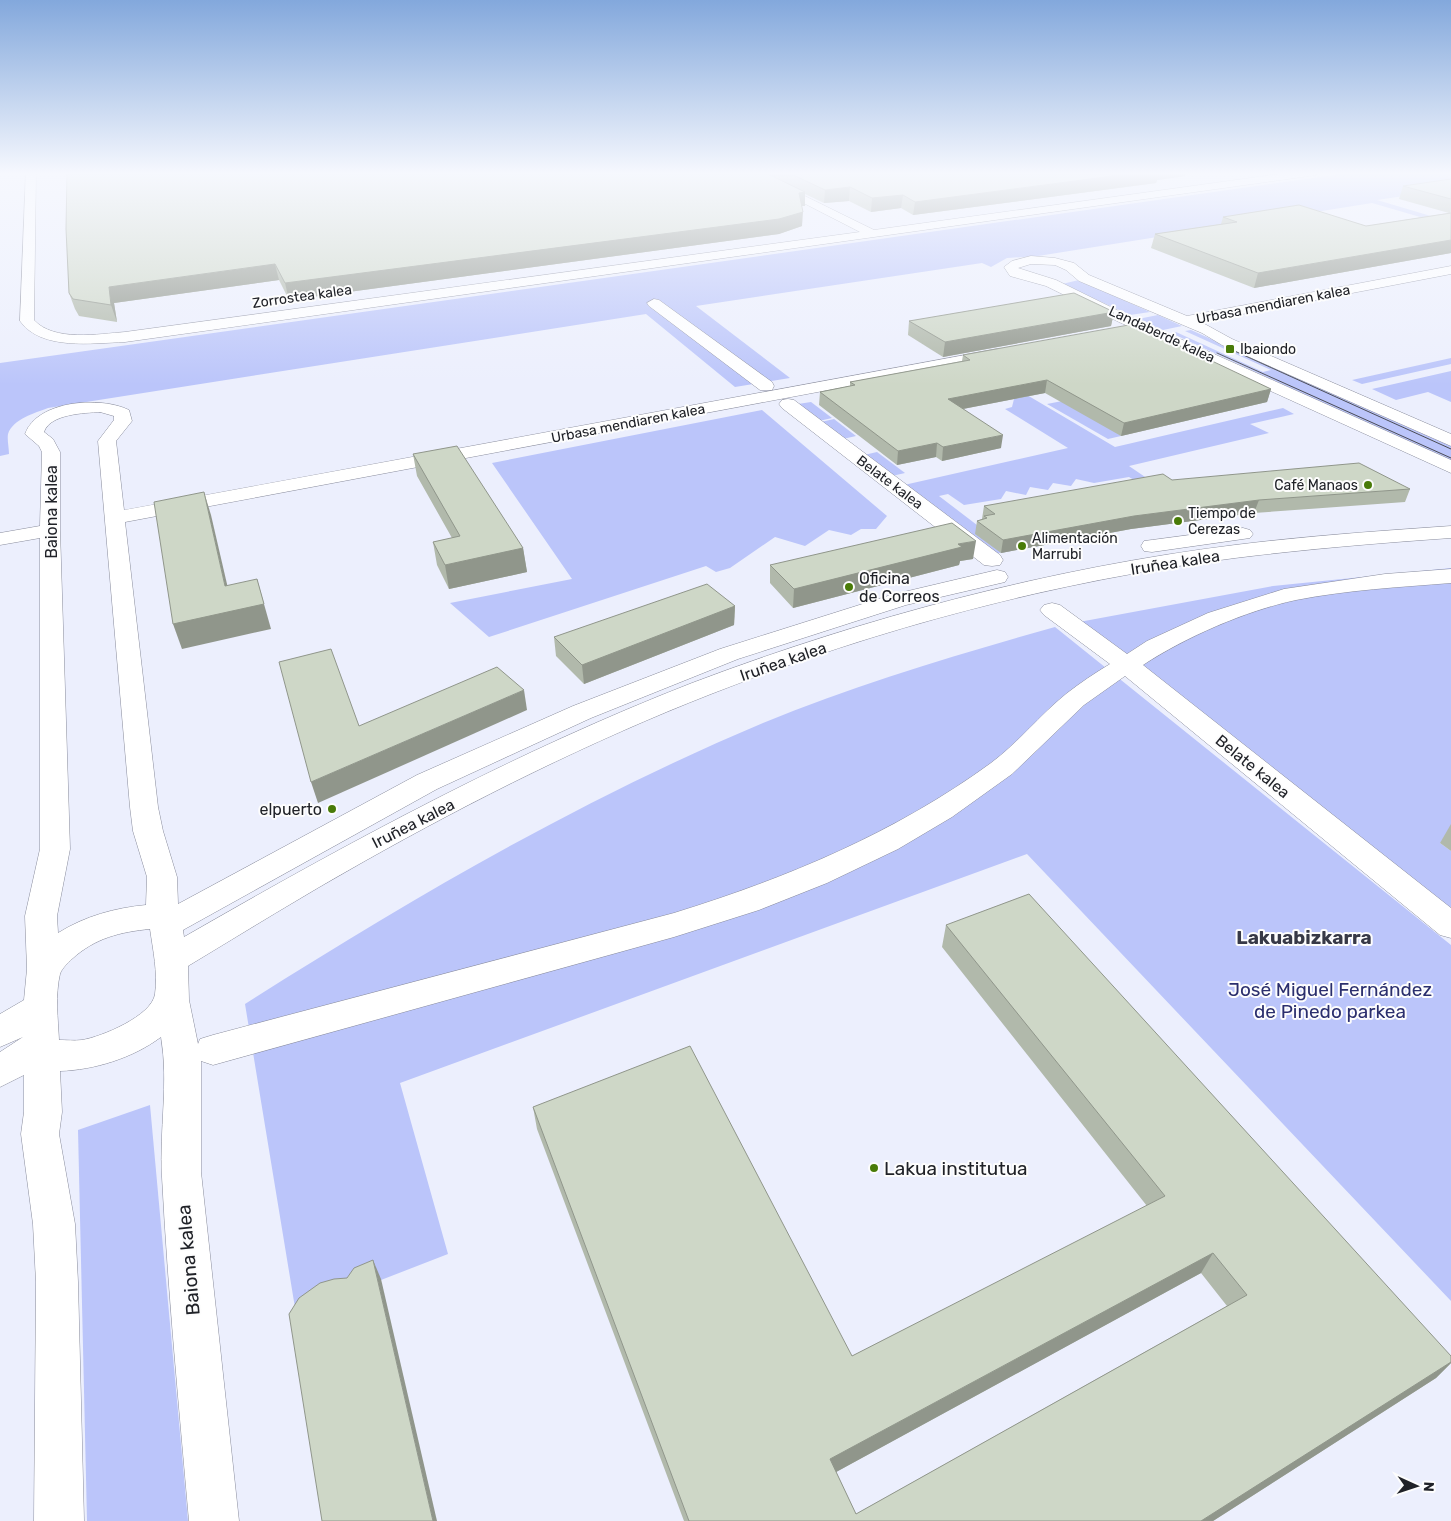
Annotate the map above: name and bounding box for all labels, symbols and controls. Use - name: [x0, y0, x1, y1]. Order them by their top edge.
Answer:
- street label: Zorrostea kalea: [251, 281, 353, 312]
- street label: Urbasa mendiaren kalea: [1195, 281, 1351, 328]
- street label: Landaberde kalea: [1106, 302, 1217, 366]
- place label: Ibaiondo: [1240, 341, 1296, 358]
- marker: Ibaiondo: [1224, 343, 1236, 355]
- street label: Urbasa mendiaren kalea: [550, 400, 706, 447]
- street label: Belate kalea: [853, 452, 926, 513]
- street label: Baiona kalea: [42, 465, 61, 559]
- place label: Café Manaos: [1274, 477, 1358, 494]
- marker: Café Manaos: [1362, 479, 1374, 491]
- place label: Tiempo de Cerezas: [1188, 505, 1256, 538]
- marker: Tiempo de Cerezas: [1172, 515, 1184, 527]
- place label: Alimentación Marrubi: [1032, 530, 1118, 563]
- marker: Alimentación Marrubi: [1016, 540, 1028, 552]
- street label: Iruñea kalea: [1129, 546, 1221, 579]
- place label: Oficina de Correos: [859, 569, 940, 606]
- marker: Oficina de Correos: [843, 581, 855, 593]
- street label: Iruñea kalea: [737, 638, 829, 685]
- street label: Belate kalea: [1212, 731, 1294, 802]
- street label: Iruñea kalea: [369, 795, 458, 852]
- place label: elpuerto: [260, 800, 322, 819]
- marker: elpuerto: [326, 803, 338, 815]
- district label: Lakuabizkarra: [1236, 926, 1372, 949]
- park label: José Miguel Fernández de Pinedo parkea: [1228, 978, 1432, 1023]
- place label: Lakua institutua: [884, 1157, 1028, 1180]
- marker: Lakua institutua: [868, 1162, 880, 1174]
- street label: Baiona kalea: [172, 1204, 205, 1316]
- north arrow: [1391, 1461, 1441, 1511]
- text: N: [1420, 1481, 1437, 1492]

